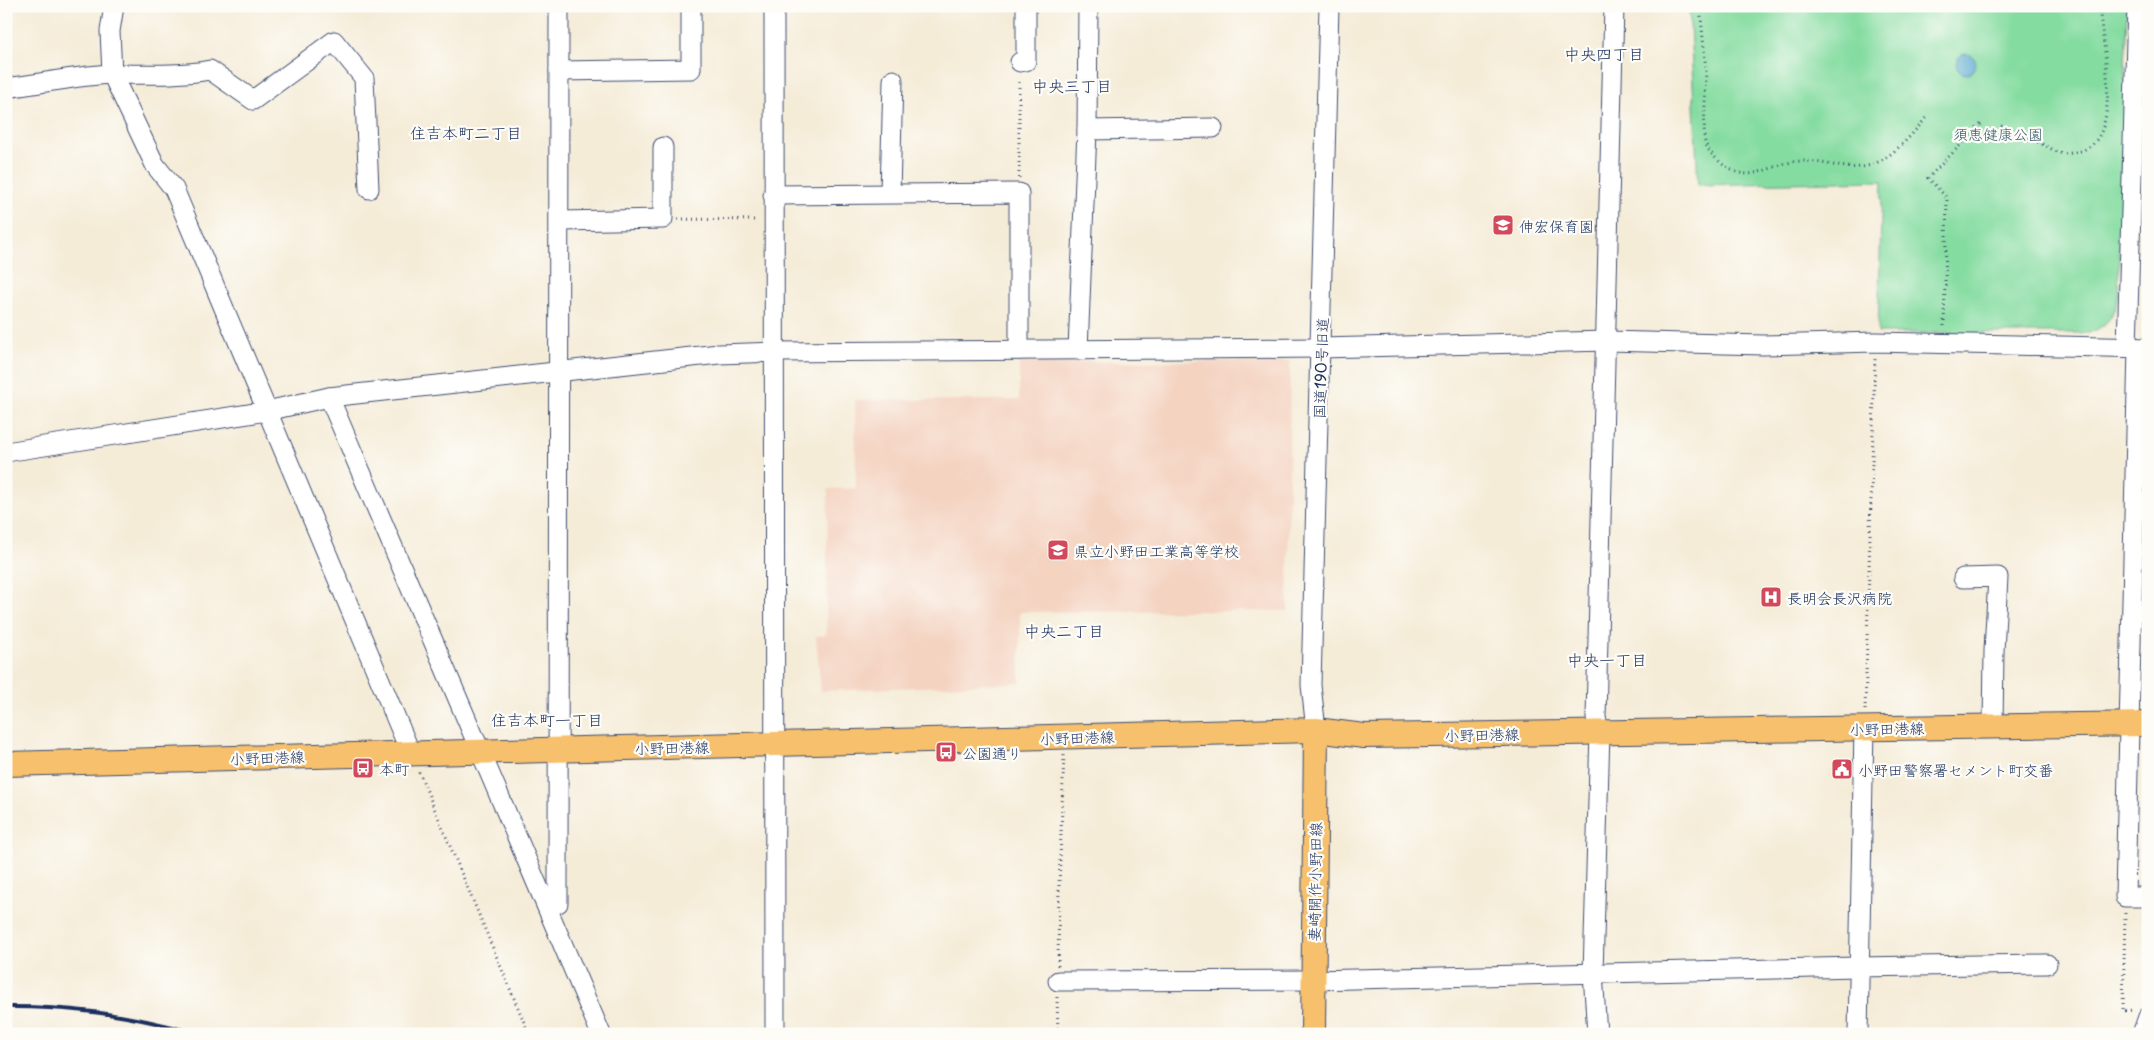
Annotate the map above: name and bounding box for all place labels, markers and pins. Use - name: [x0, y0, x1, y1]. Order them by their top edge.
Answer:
- school or university icon: 伸宏保育園: [1491, 213, 1515, 237]
- place label: 伸宏保育園: [1519, 214, 1594, 237]
- school or university icon: 県立小野田工業高等学校: [1046, 538, 1070, 562]
- place label: 県立小野田工業高等学校: [1074, 539, 1239, 562]
- hospital icon: 長明会長沢病院: [1759, 585, 1783, 609]
- place label: 長明会長沢病院: [1787, 586, 1892, 609]
- bus stop icon: 公園通り: [934, 740, 958, 764]
- place label: 公園通り: [962, 741, 1022, 764]
- bus stop icon: 本町: [351, 756, 375, 780]
- place label: 本町: [379, 757, 410, 780]
- public building icon: 小野田警察署セメント町交番: [1830, 757, 1854, 781]
- place label: 小野田警察署セメント町交番: [1858, 758, 2053, 781]

